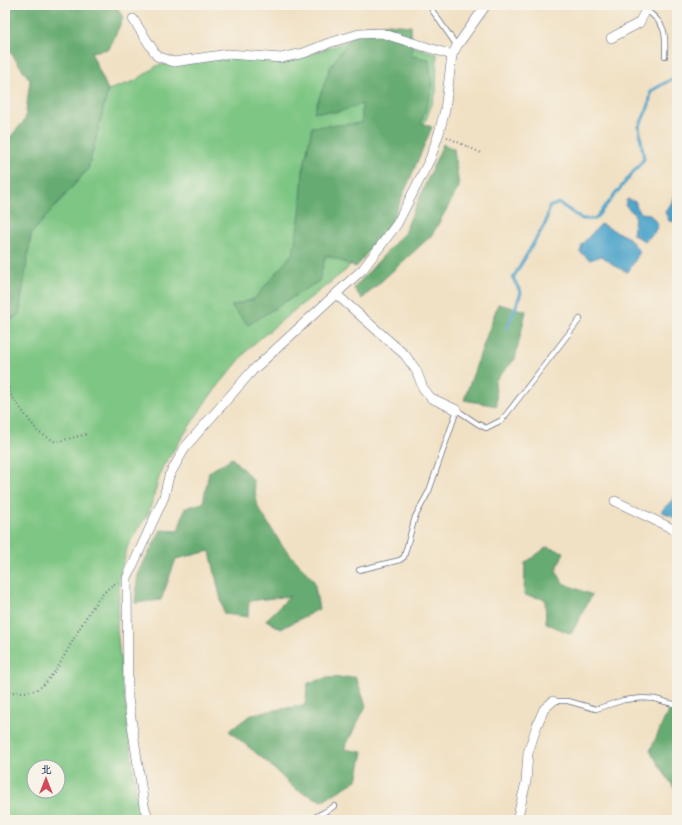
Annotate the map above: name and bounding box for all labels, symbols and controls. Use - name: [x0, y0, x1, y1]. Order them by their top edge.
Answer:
- north arrow: [26, 759, 66, 799]
- text: 北: [41, 760, 52, 779]

